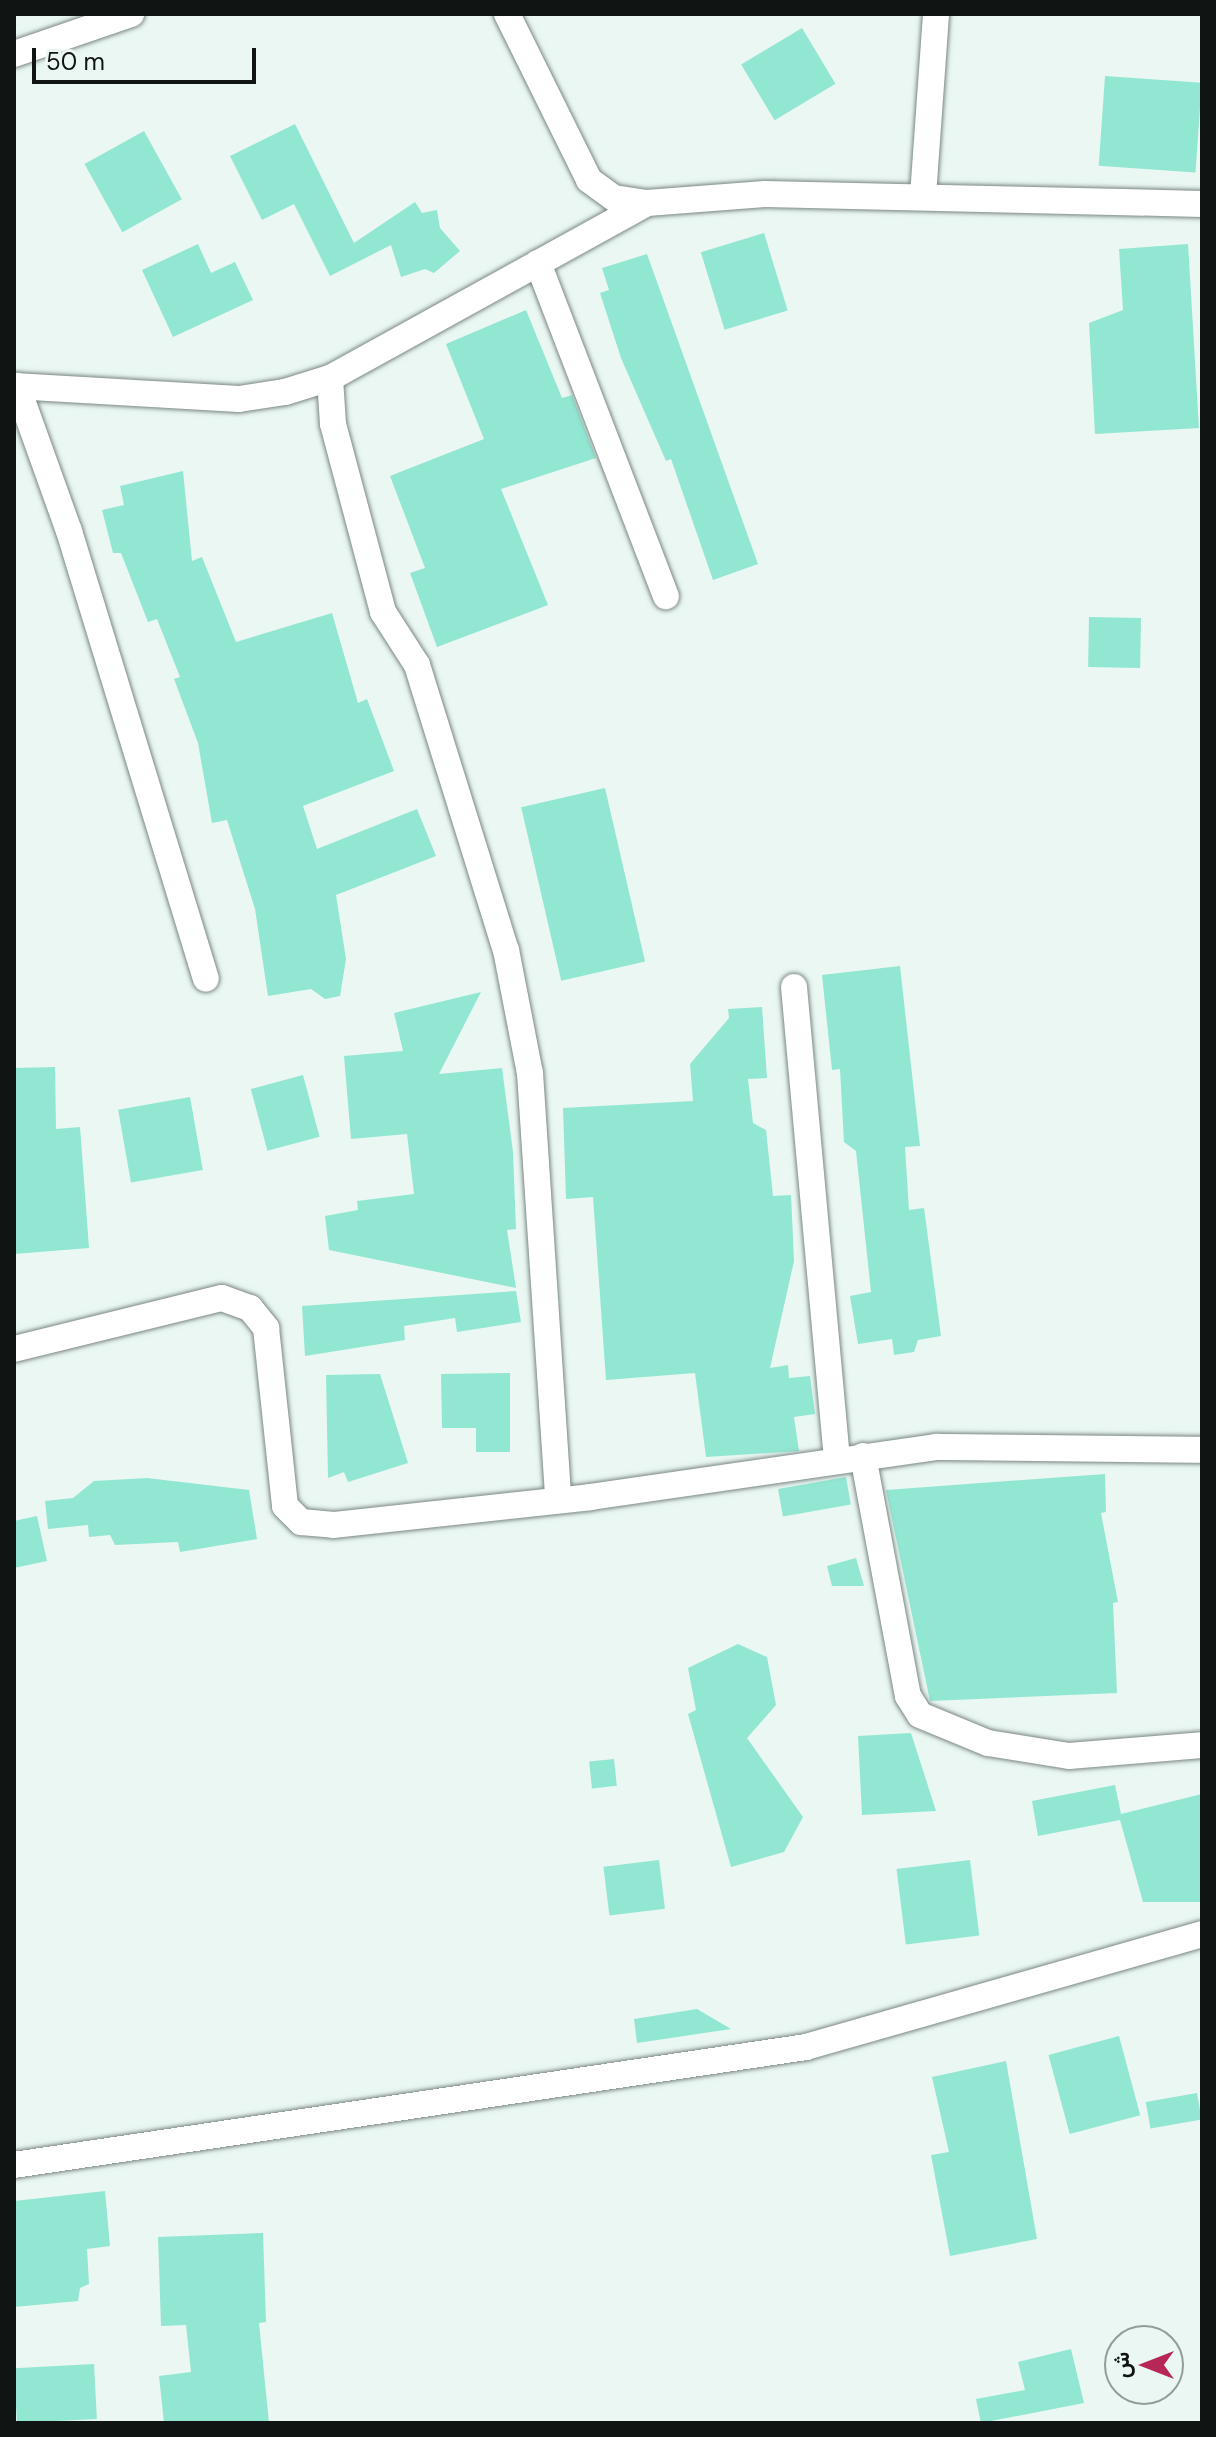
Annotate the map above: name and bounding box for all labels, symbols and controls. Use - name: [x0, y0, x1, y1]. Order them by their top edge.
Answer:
- scale bar: [36, 32, 260, 82]
- text: 50 m: [46, 46, 105, 77]
- north arrow: [1104, 2325, 1184, 2405]
- text: ش: [1107, 2352, 1136, 2378]

